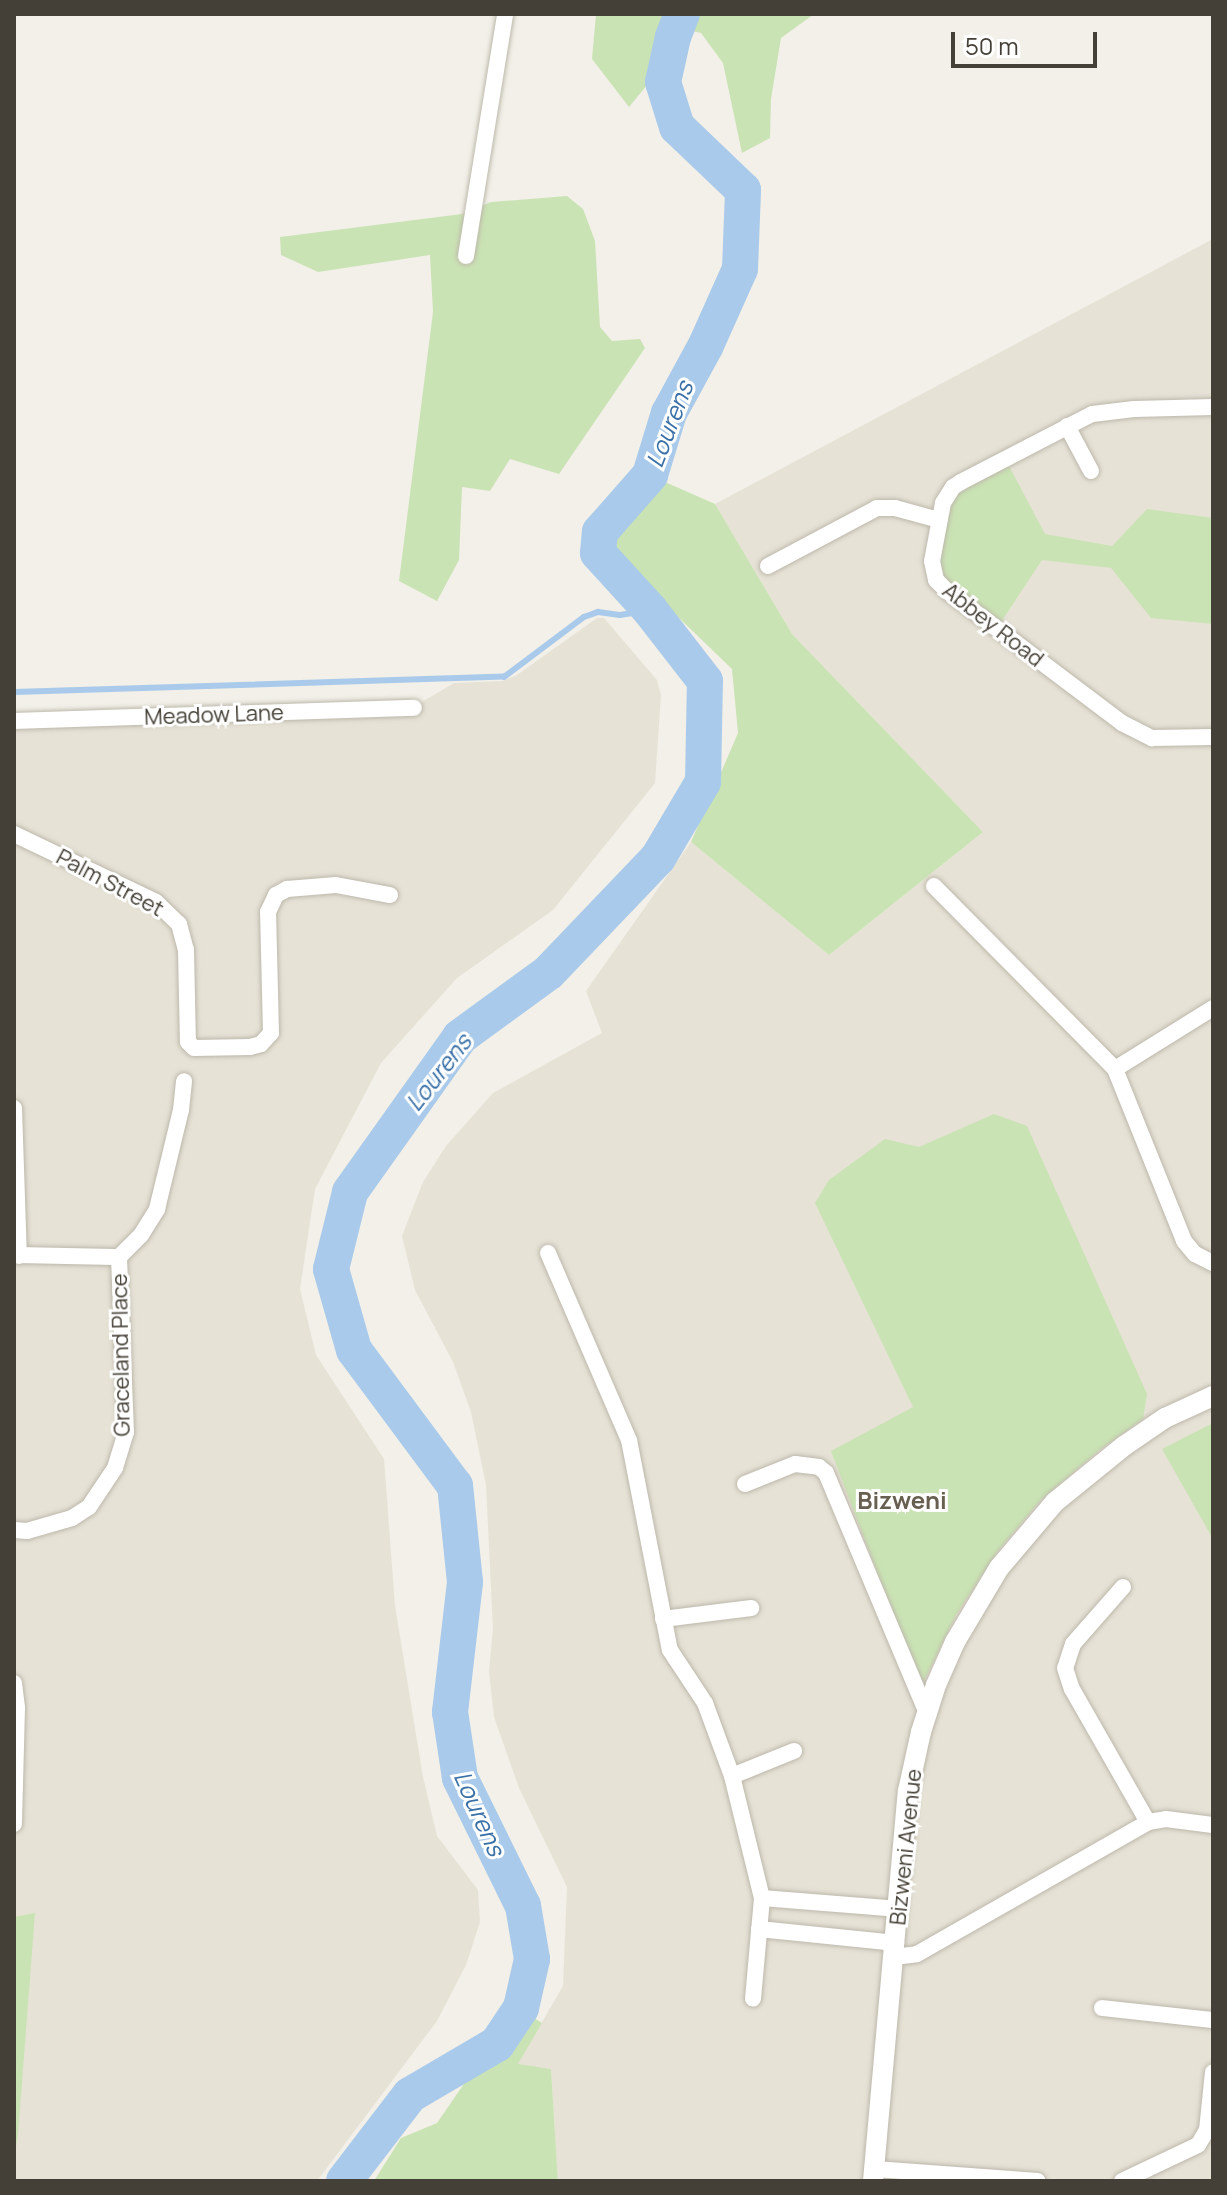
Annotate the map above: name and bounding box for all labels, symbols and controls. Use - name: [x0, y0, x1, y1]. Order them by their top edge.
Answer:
- scale bar: [955, 16, 1101, 66]
- text: 50 m: [965, 29, 1019, 62]
- water label: Lourens: [639, 377, 699, 471]
- street label: Abbey Road: [937, 577, 1049, 673]
- street label: Meadow Lane: [144, 699, 284, 731]
- street label: Palm Street: [52, 844, 168, 922]
- water label: Lourens: [399, 1028, 477, 1116]
- street label: Graceland Place: [106, 1273, 136, 1437]
- district label: Bizweni: [857, 1486, 947, 1514]
- water label: Lourens: [449, 1766, 511, 1860]
- street label: Bizweni Avenue: [885, 1767, 927, 1927]

